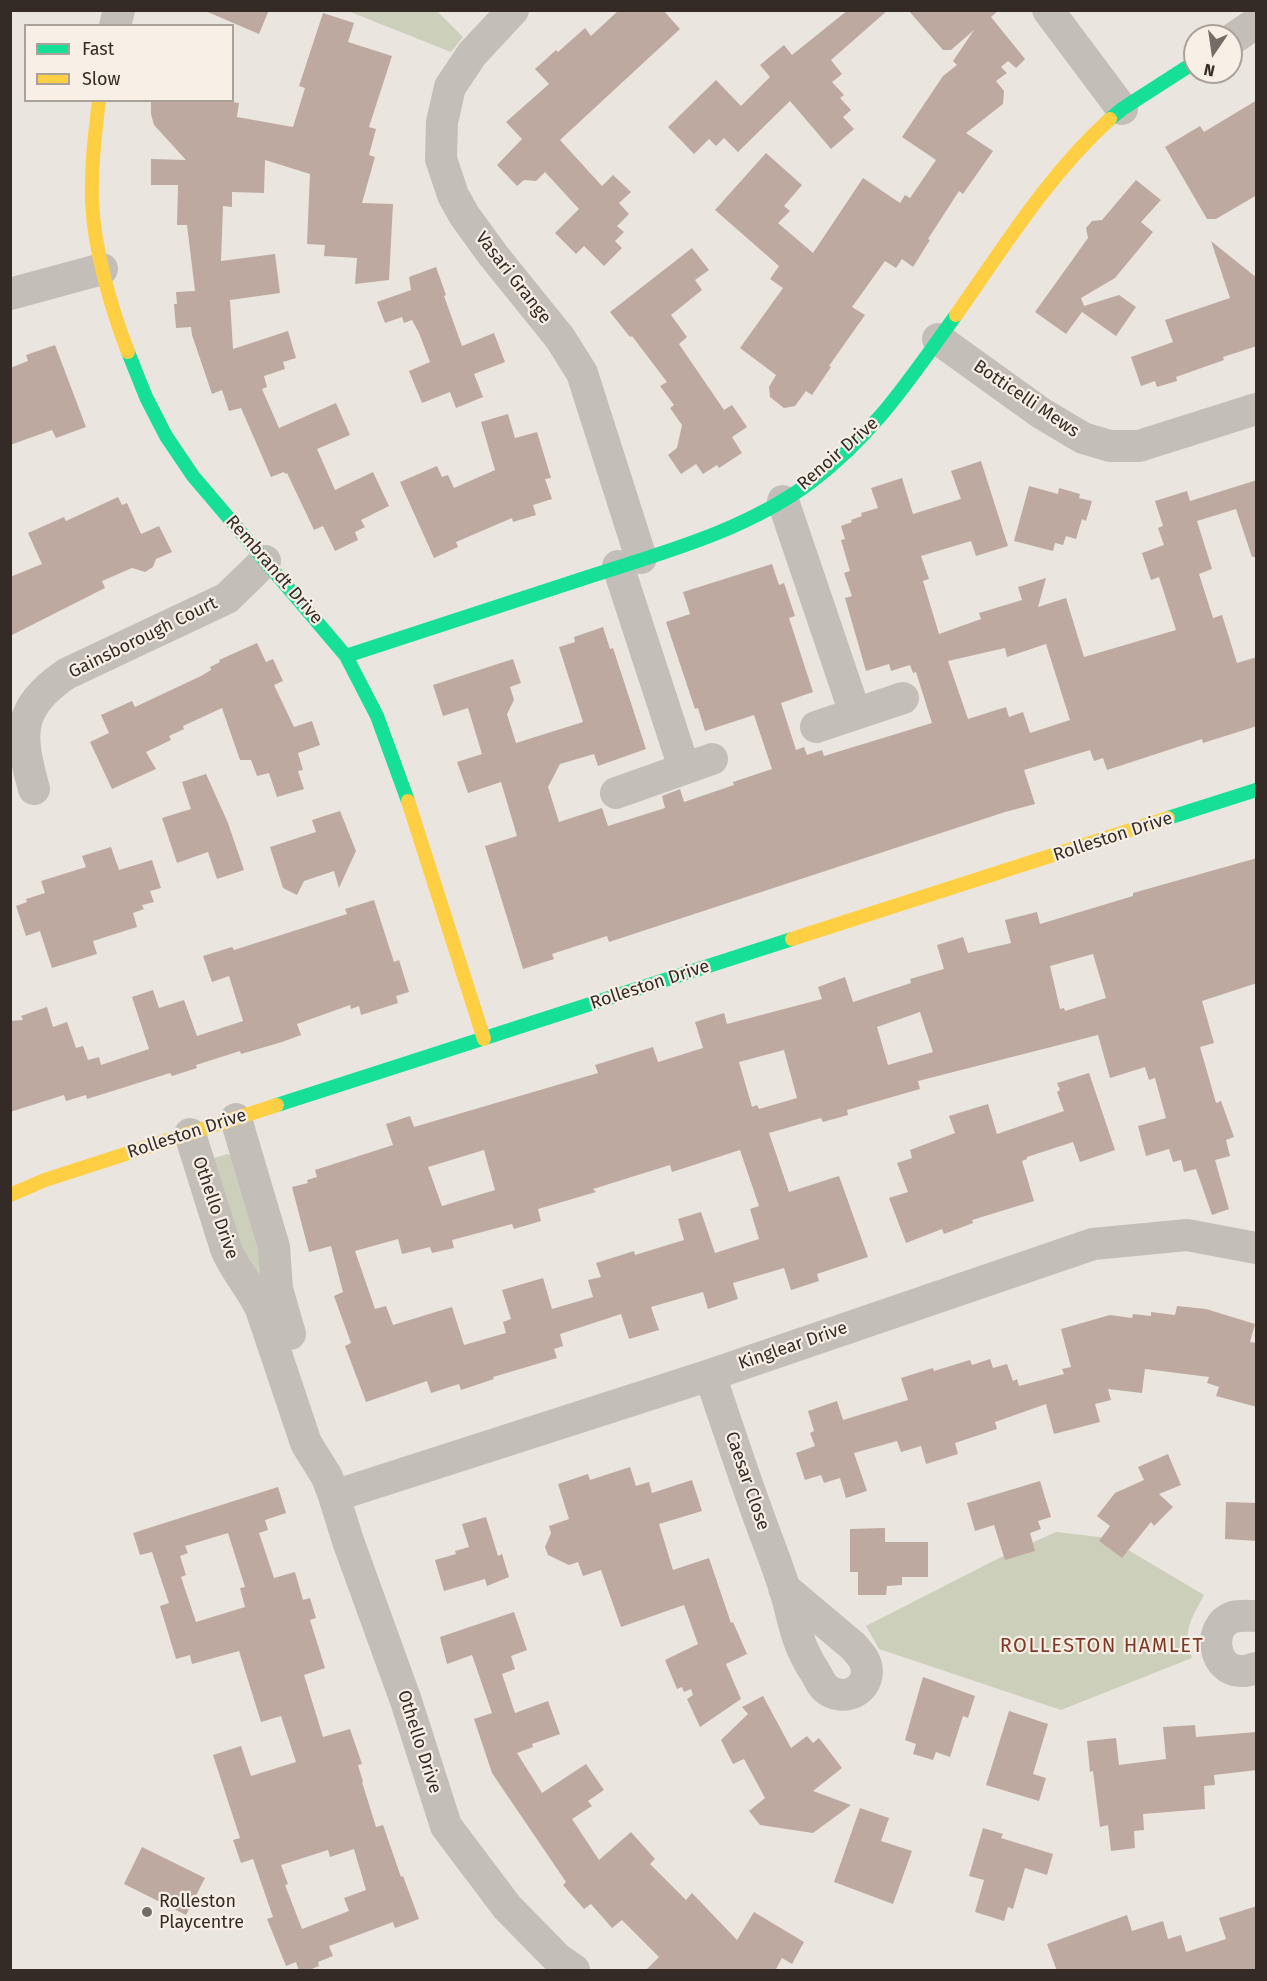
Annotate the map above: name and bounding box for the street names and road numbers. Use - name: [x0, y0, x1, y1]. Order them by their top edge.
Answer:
- street label: Vasari Grange: [470, 228, 556, 328]
- street label: Botticelli Mews: [969, 356, 1083, 442]
- street label: Renoir Drive: [793, 413, 883, 495]
- street label: Rembrandt Drive: [221, 511, 327, 629]
- street label: Gainsborough Court: [65, 593, 221, 683]
- street label: Rolleston Drive: [1051, 808, 1175, 866]
- street label: Rolleston Drive: [588, 956, 712, 1014]
- street label: Rolleston Drive: [125, 1105, 249, 1163]
- street label: Othello Drive: [187, 1154, 243, 1262]
- street label: Kinglear Drive: [736, 1317, 850, 1375]
- street label: Caesar Close: [720, 1429, 774, 1533]
- street label: Othello Drive: [392, 1688, 446, 1796]

